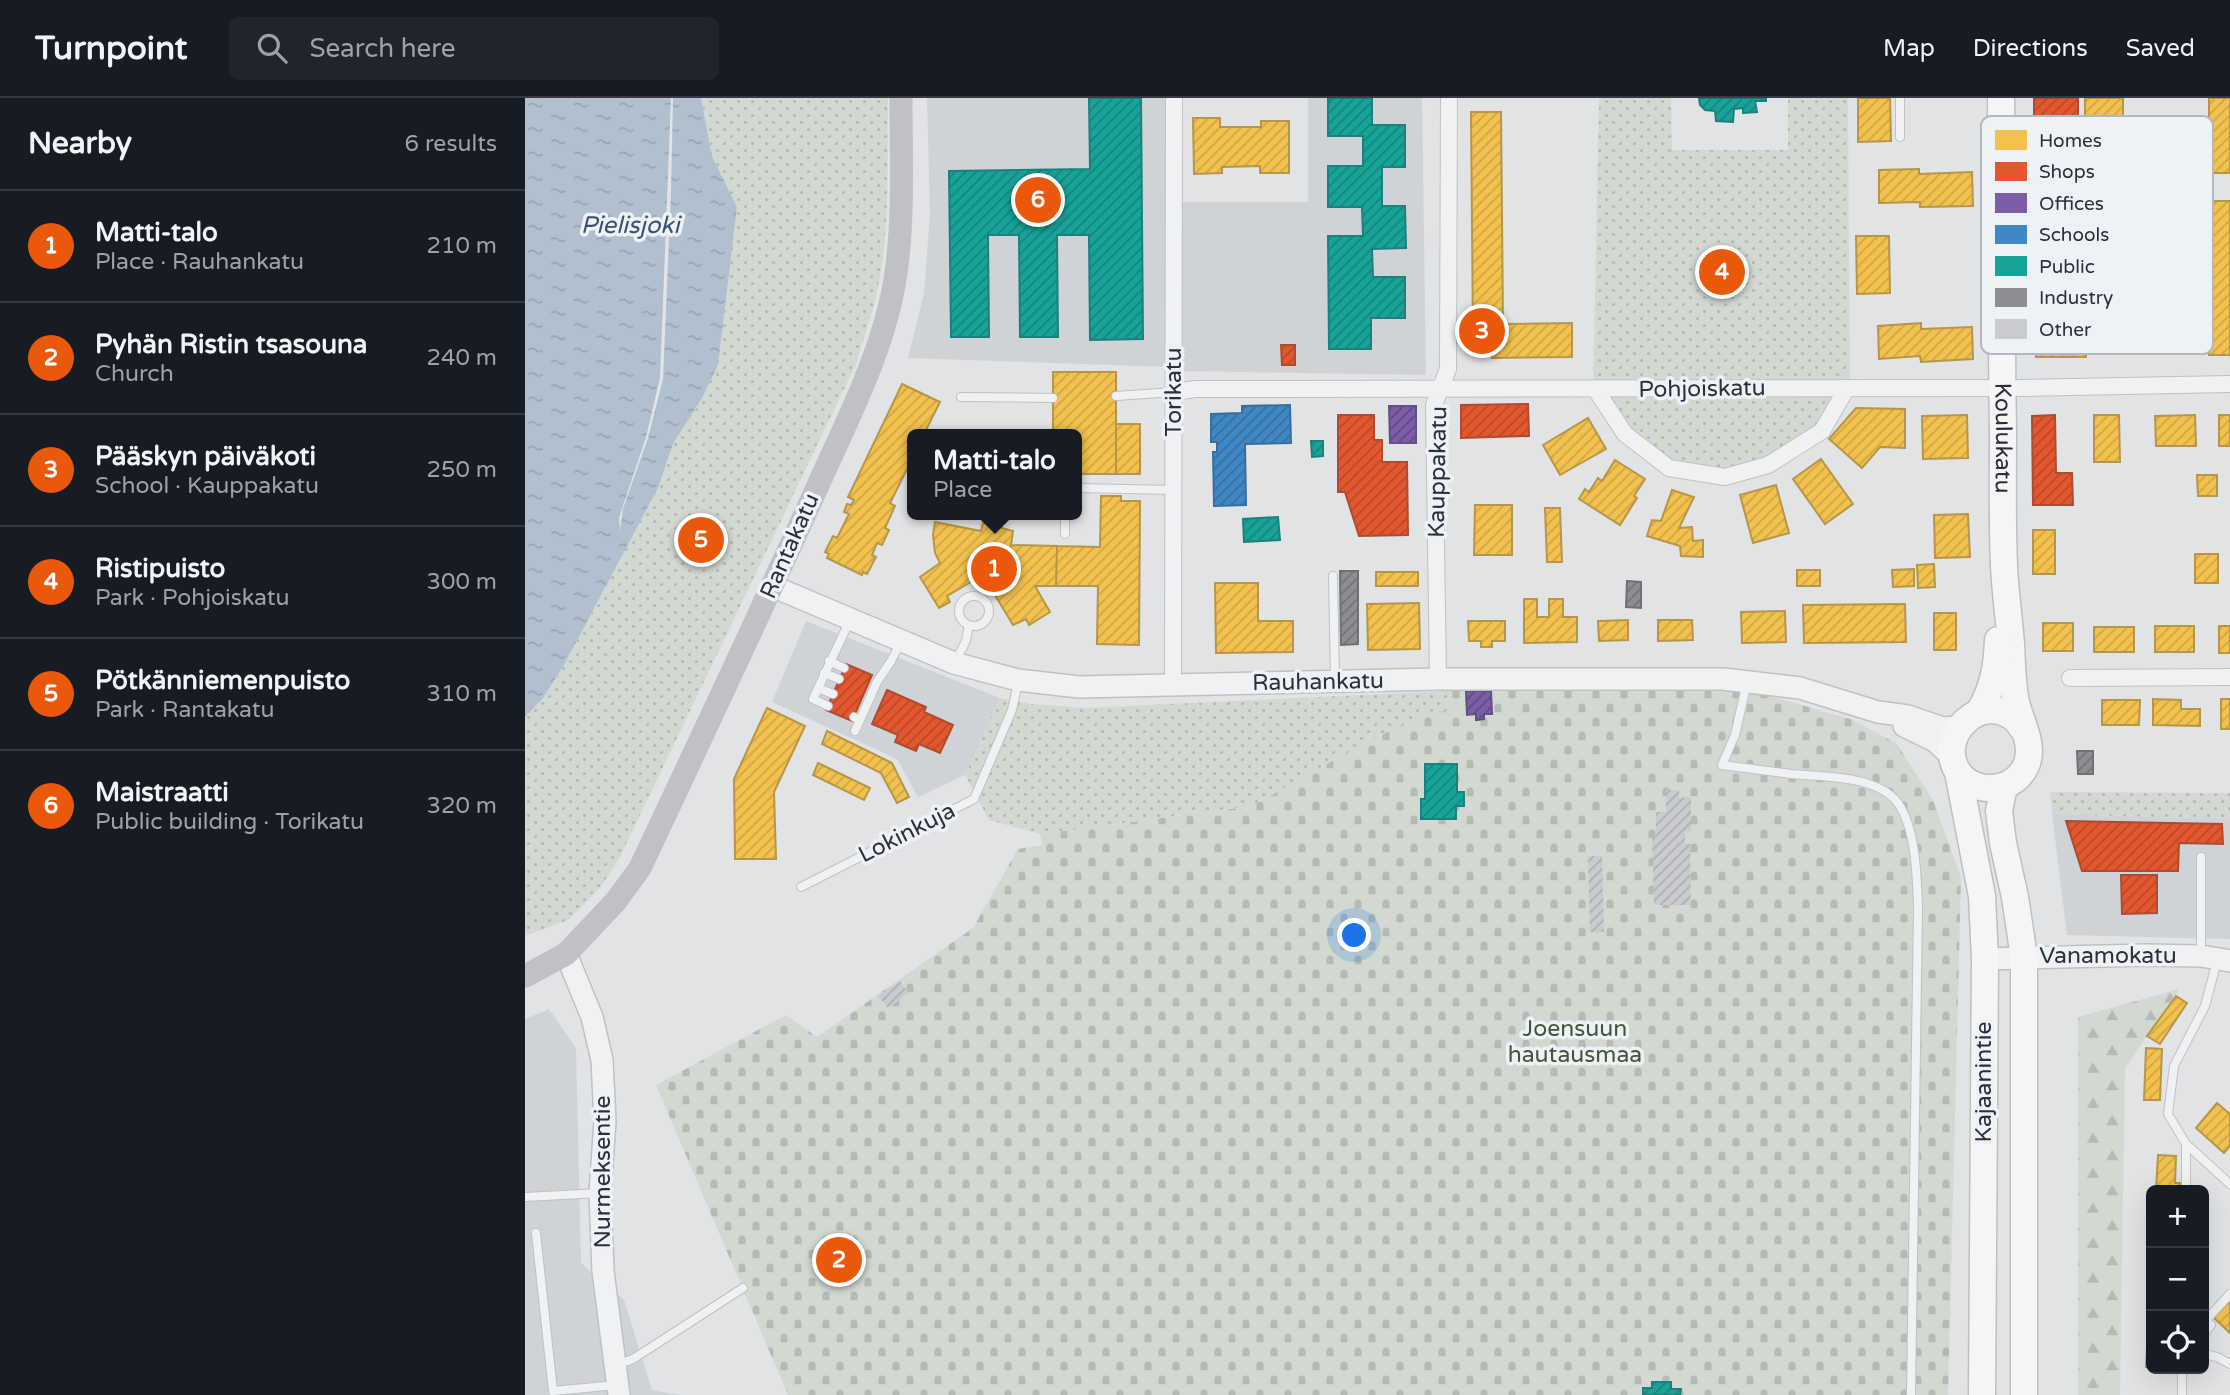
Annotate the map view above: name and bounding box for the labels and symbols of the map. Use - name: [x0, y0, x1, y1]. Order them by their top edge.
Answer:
- legend: [1981, 116, 2213, 354]
- text: Homes: [2039, 130, 2102, 152]
- text: Shops: [2039, 161, 2095, 183]
- pin: 6: [1015, 174, 1061, 226]
- text: Offices: [2039, 193, 2104, 215]
- water label: Pielisjoki: [581, 211, 682, 240]
- text: Schools: [2039, 224, 2109, 246]
- pin: 4: [1699, 246, 1745, 298]
- text: Public: [2039, 256, 2095, 278]
- text: Industry: [2039, 287, 2113, 309]
- pin: 3: [1459, 305, 1505, 357]
- text: Other: [2039, 319, 2092, 341]
- street label: Torikatu: [1160, 348, 1188, 436]
- street label: Pohjoiskatu: [1638, 374, 1766, 404]
- street label: Koulukatu: [1988, 382, 2017, 493]
- street label: Kauppakatu: [1423, 406, 1453, 538]
- street label: Rantakatu: [754, 489, 826, 603]
- pin: 5: [678, 514, 724, 566]
- pin: 1: [971, 543, 1017, 595]
- street label: Rauhankatu: [1252, 667, 1384, 697]
- street label: Lokinkuja: [854, 797, 960, 869]
- your location: [1337, 918, 1371, 952]
- street label: Vanamokatu: [2039, 942, 2177, 970]
- park label: Joensuun hautausmaa: [1508, 1015, 1642, 1069]
- street label: Kajaanintie: [1970, 1021, 1998, 1143]
- street label: Nurmeksentie: [589, 1096, 617, 1248]
- pin: 2: [816, 1234, 862, 1286]

